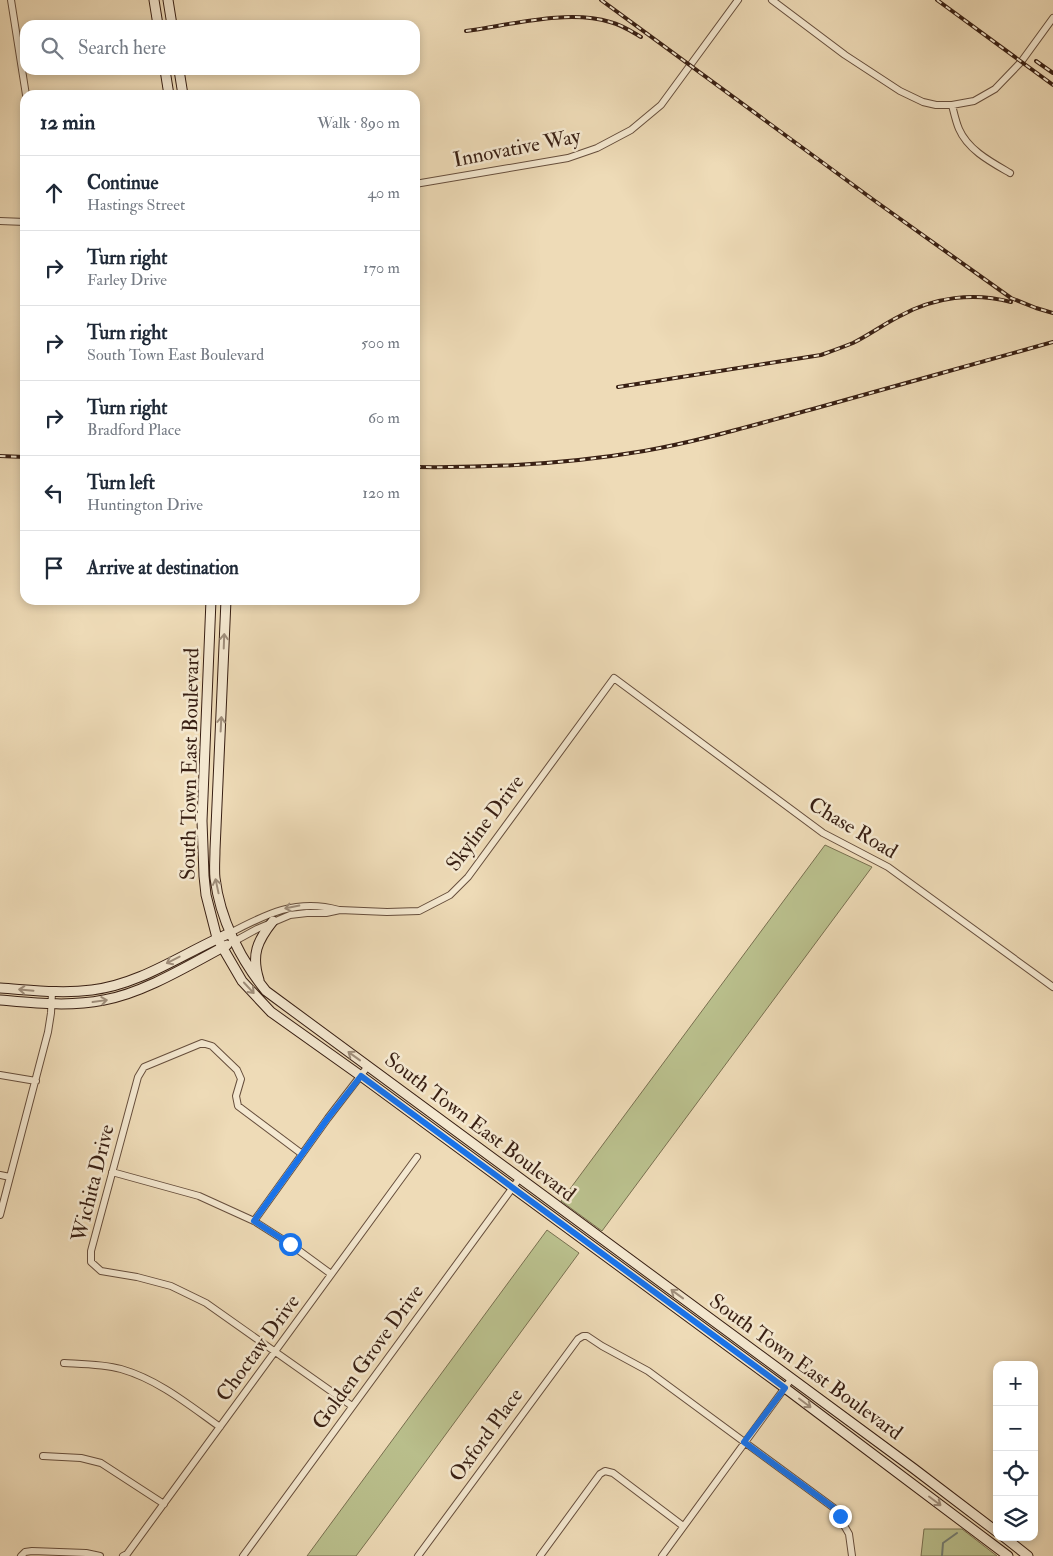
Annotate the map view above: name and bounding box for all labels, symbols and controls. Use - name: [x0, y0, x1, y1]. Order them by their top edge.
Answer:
- search box: [20, 20, 420, 75]
- icon: search: [38, 34, 66, 62]
- text: Search here: [78, 36, 166, 60]
- text: 12 min: [40, 109, 95, 136]
- text: Walk · 890 m: [317, 113, 400, 133]
- street label: Innovative Way: [451, 122, 584, 174]
- text: Continue: [87, 171, 158, 195]
- icon: ahead: [40, 179, 68, 207]
- text: 40 m: [367, 183, 400, 203]
- text: Hastings Street: [87, 195, 185, 215]
- text: Turn right: [87, 246, 167, 270]
- icon: right: [40, 254, 68, 282]
- text: 170 m: [363, 258, 400, 278]
- text: Farley Drive: [87, 270, 167, 290]
- text: Turn right: [87, 321, 167, 345]
- icon: right: [40, 329, 68, 357]
- text: 500 m: [361, 333, 400, 353]
- text: South Town East Boulevard: [87, 345, 264, 365]
- text: Turn right: [87, 396, 167, 420]
- icon: right: [40, 404, 68, 432]
- text: 60 m: [368, 408, 400, 428]
- text: Bradford Place: [87, 420, 181, 440]
- text: Turn left: [87, 471, 155, 495]
- icon: left: [40, 479, 68, 507]
- text: 120 m: [362, 483, 400, 503]
- text: Huntington Drive: [87, 495, 203, 515]
- icon: arrive: [40, 554, 68, 582]
- text: Arrive at destination: [87, 556, 239, 580]
- one-way arrow: [219, 633, 229, 650]
- street label: South Town East Boulevard: [174, 647, 206, 880]
- one-way arrow: [217, 716, 226, 732]
- street label: Skyline Drive: [440, 769, 530, 877]
- street label: Chase Road: [803, 791, 903, 865]
- one-way arrow: [212, 878, 221, 894]
- one-way arrow: [284, 903, 300, 913]
- one-way arrow: [166, 956, 181, 965]
- one-way arrow: [243, 982, 255, 995]
- one-way arrow: [18, 985, 34, 995]
- one-way arrow: [92, 995, 108, 1005]
- street label: South Town East Boulevard: [379, 1046, 581, 1208]
- one-way arrow: [347, 1051, 361, 1061]
- street label: Wichita Drive: [65, 1121, 121, 1245]
- route start: [279, 1233, 302, 1256]
- street label: Golden Grove Drive: [306, 1279, 430, 1435]
- street label: South Town East Boulevard: [704, 1288, 909, 1447]
- street label: Choctaw Drive: [210, 1289, 306, 1407]
- one-way arrow: [670, 1289, 684, 1299]
- map controls: [993, 1361, 1038, 1541]
- button: +: [993, 1361, 1038, 1406]
- street label: Oxford Place: [443, 1383, 529, 1487]
- one-way arrow: [798, 1398, 811, 1409]
- button: −: [993, 1406, 1038, 1451]
- button: locate: [993, 1451, 1038, 1496]
- one-way arrow: [928, 1496, 942, 1506]
- button: layers: [993, 1496, 1038, 1541]
- route end: [829, 1505, 852, 1528]

